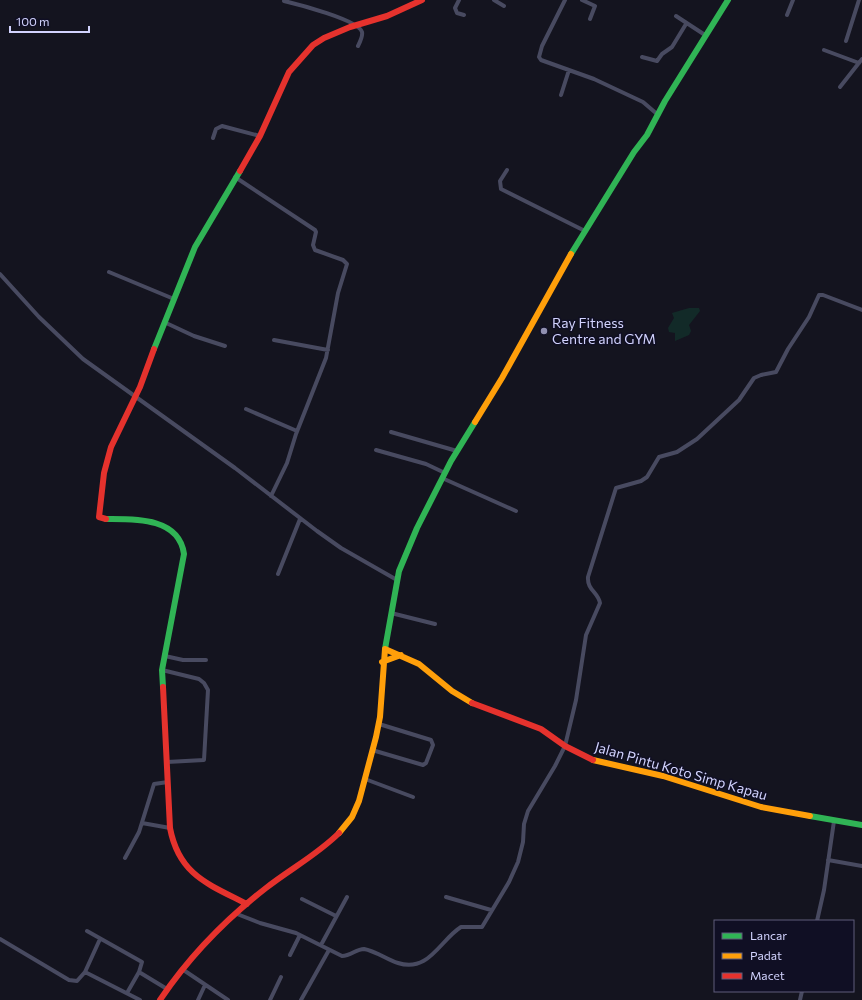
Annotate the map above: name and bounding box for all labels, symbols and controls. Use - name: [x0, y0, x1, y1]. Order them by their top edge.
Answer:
- scale bar: [10, 8, 89, 34]
- text: 100 m: [16, 14, 50, 28]
- place label: Ray Fitness Centre and GYM: [552, 314, 656, 347]
- marker: Ray Fitness Centre and GYM: [539, 326, 549, 336]
- street label: Jalan Pintu Koto Simp Kapau: [593, 738, 769, 803]
- legend: [714, 920, 854, 992]
- text: Lancar: [750, 928, 787, 942]
- text: Padat: [750, 948, 782, 962]
- text: Macet: [750, 968, 785, 982]

